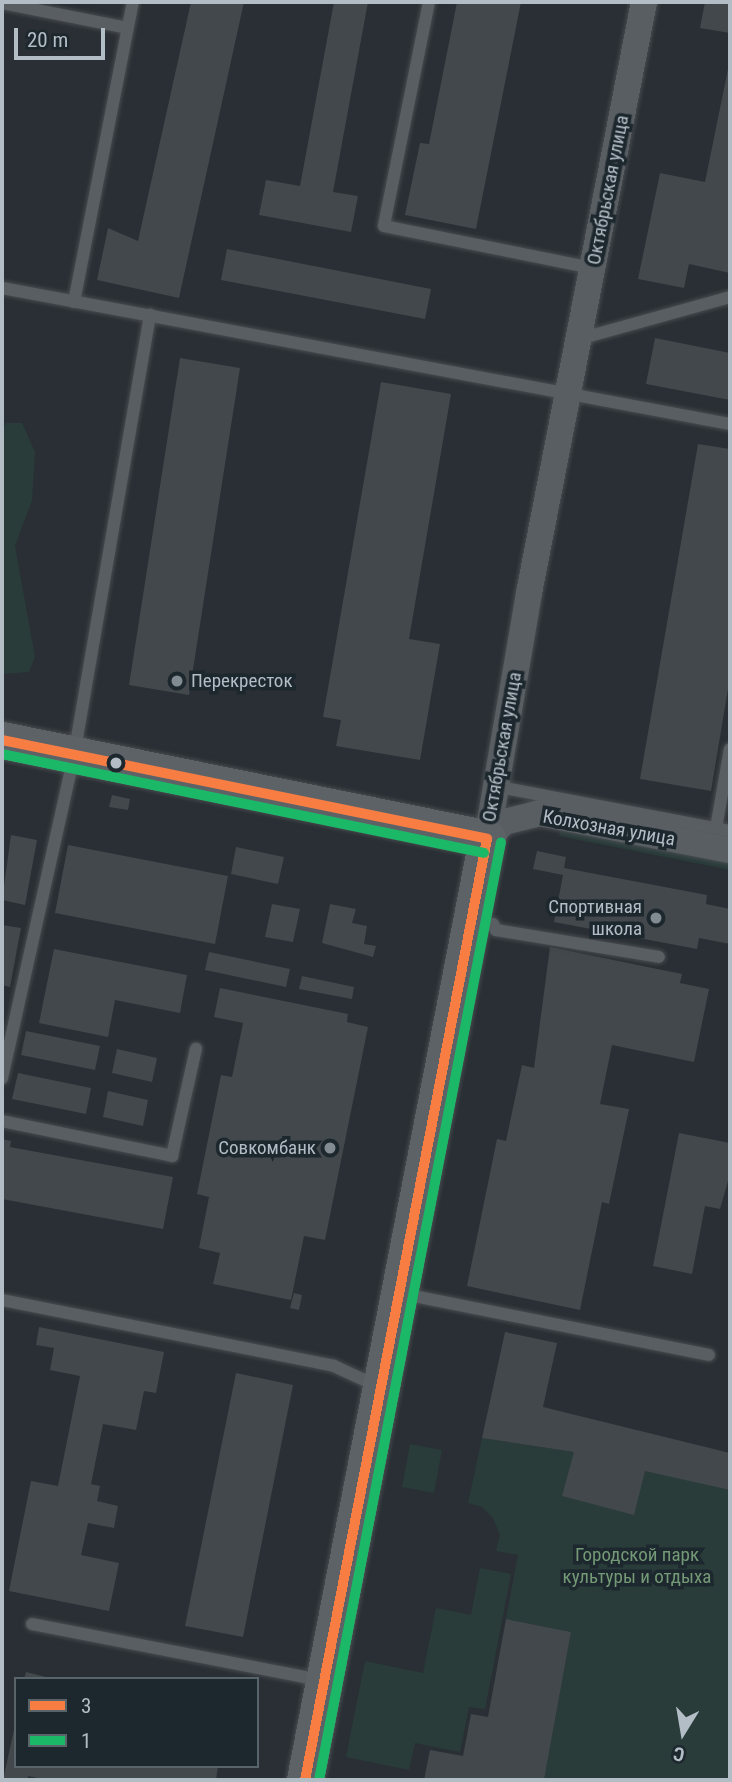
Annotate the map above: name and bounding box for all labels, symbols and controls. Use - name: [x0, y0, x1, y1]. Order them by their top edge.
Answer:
- scale bar: [18, 14, 108, 58]
- text: 20 m: [27, 28, 68, 52]
- street label: Октябрьская улица: [582, 113, 634, 267]
- place label: Перекресток: [191, 670, 293, 692]
- street label: Октябрьская улица: [478, 670, 526, 824]
- marker: Перекресток: [169, 673, 185, 689]
- unlabelled marker: [109, 756, 123, 770]
- street label: Колхозная улица: [541, 805, 677, 851]
- place label: Спортивная школа: [548, 896, 642, 940]
- marker: Спортивная школа: [648, 910, 664, 926]
- place label: Совкомбанк: [218, 1137, 316, 1159]
- marker: Совкомбанк: [322, 1140, 338, 1156]
- park label: Городской парк культуры и отдыха: [563, 1544, 711, 1588]
- legend: [14, 1677, 259, 1768]
- text: 3: [81, 1694, 91, 1718]
- north arrow: [648, 1698, 718, 1768]
- text: 1: [81, 1729, 91, 1753]
- text: С: [671, 1742, 686, 1766]

